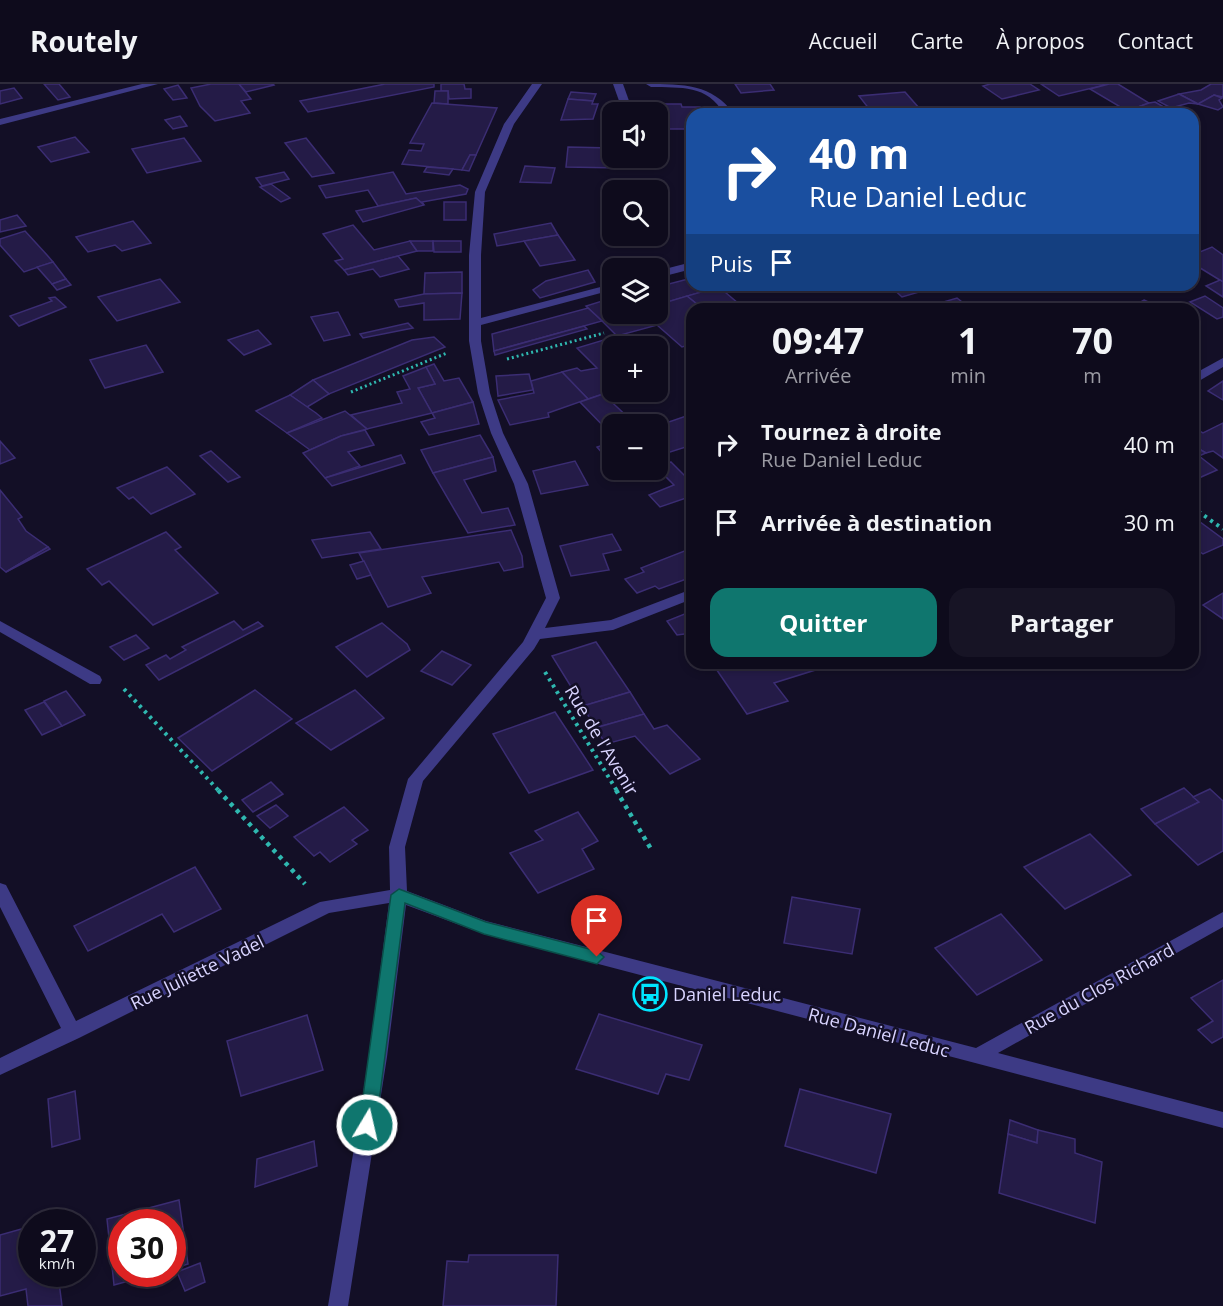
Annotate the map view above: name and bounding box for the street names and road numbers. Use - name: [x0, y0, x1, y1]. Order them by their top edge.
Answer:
- street label: Rue de l'Avenir: [560, 680, 645, 800]
- street label: Rue Juliette Vadel: [126, 929, 268, 1015]
- street label: Rue du Clos Richard: [1020, 937, 1178, 1039]
- street label: Rue Daniel Leduc: [806, 1002, 953, 1062]

